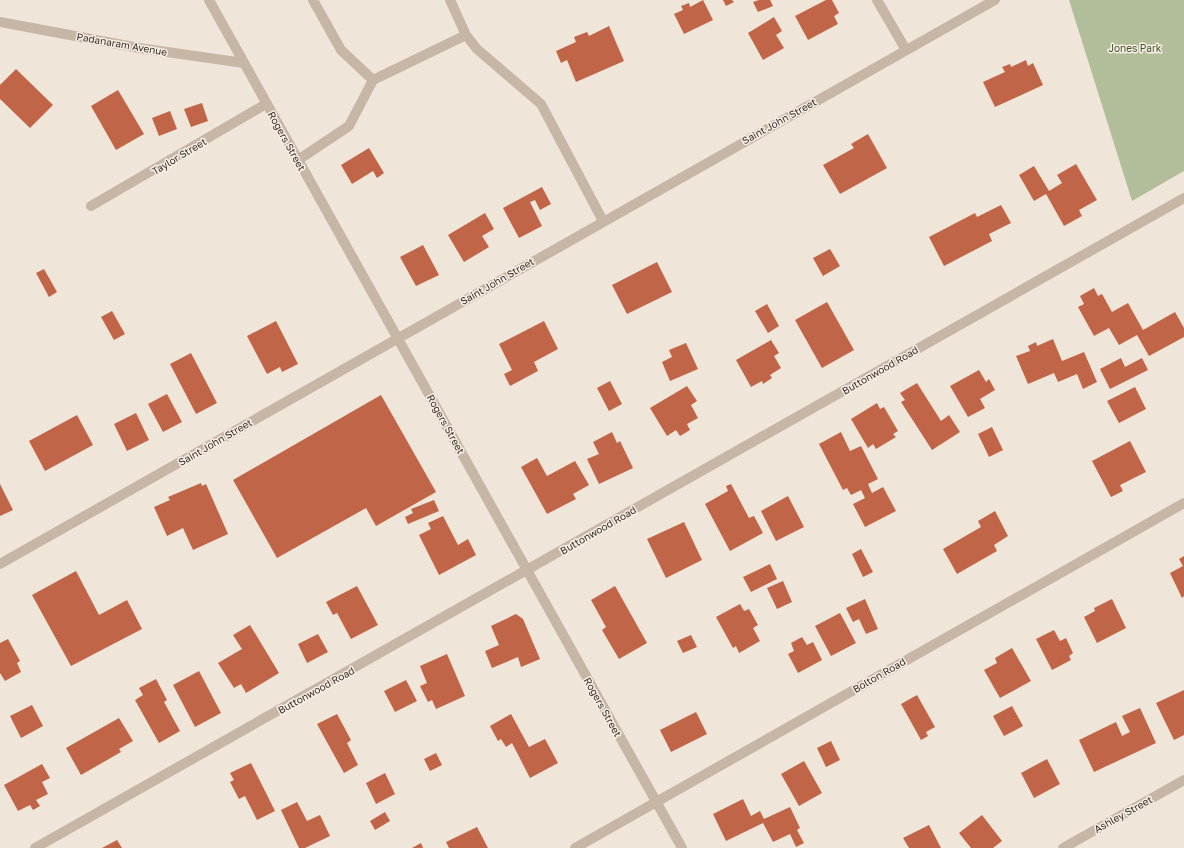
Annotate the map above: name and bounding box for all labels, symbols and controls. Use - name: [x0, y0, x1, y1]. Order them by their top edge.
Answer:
- street label: Padanaram Avenue: [76, 30, 168, 58]
- park label: Jones Park: [1109, 42, 1162, 54]
- street label: Saint John Street: [740, 96, 818, 146]
- street label: Rogers Street: [266, 109, 308, 173]
- street label: Taylor Street: [150, 135, 208, 177]
- street label: Saint John Street: [458, 255, 536, 307]
- street label: Buttonwood Road: [840, 343, 920, 397]
- street label: Rogers Street: [425, 392, 467, 456]
- street label: Saint John Street: [176, 416, 254, 468]
- street label: Buttonwood Road: [558, 503, 638, 557]
- street label: Bolton Road: [851, 655, 907, 695]
- street label: Buttonwood Road: [276, 664, 356, 716]
- street label: Rogers Street: [582, 675, 624, 739]
- street label: Ashley Street: [1092, 793, 1154, 835]

